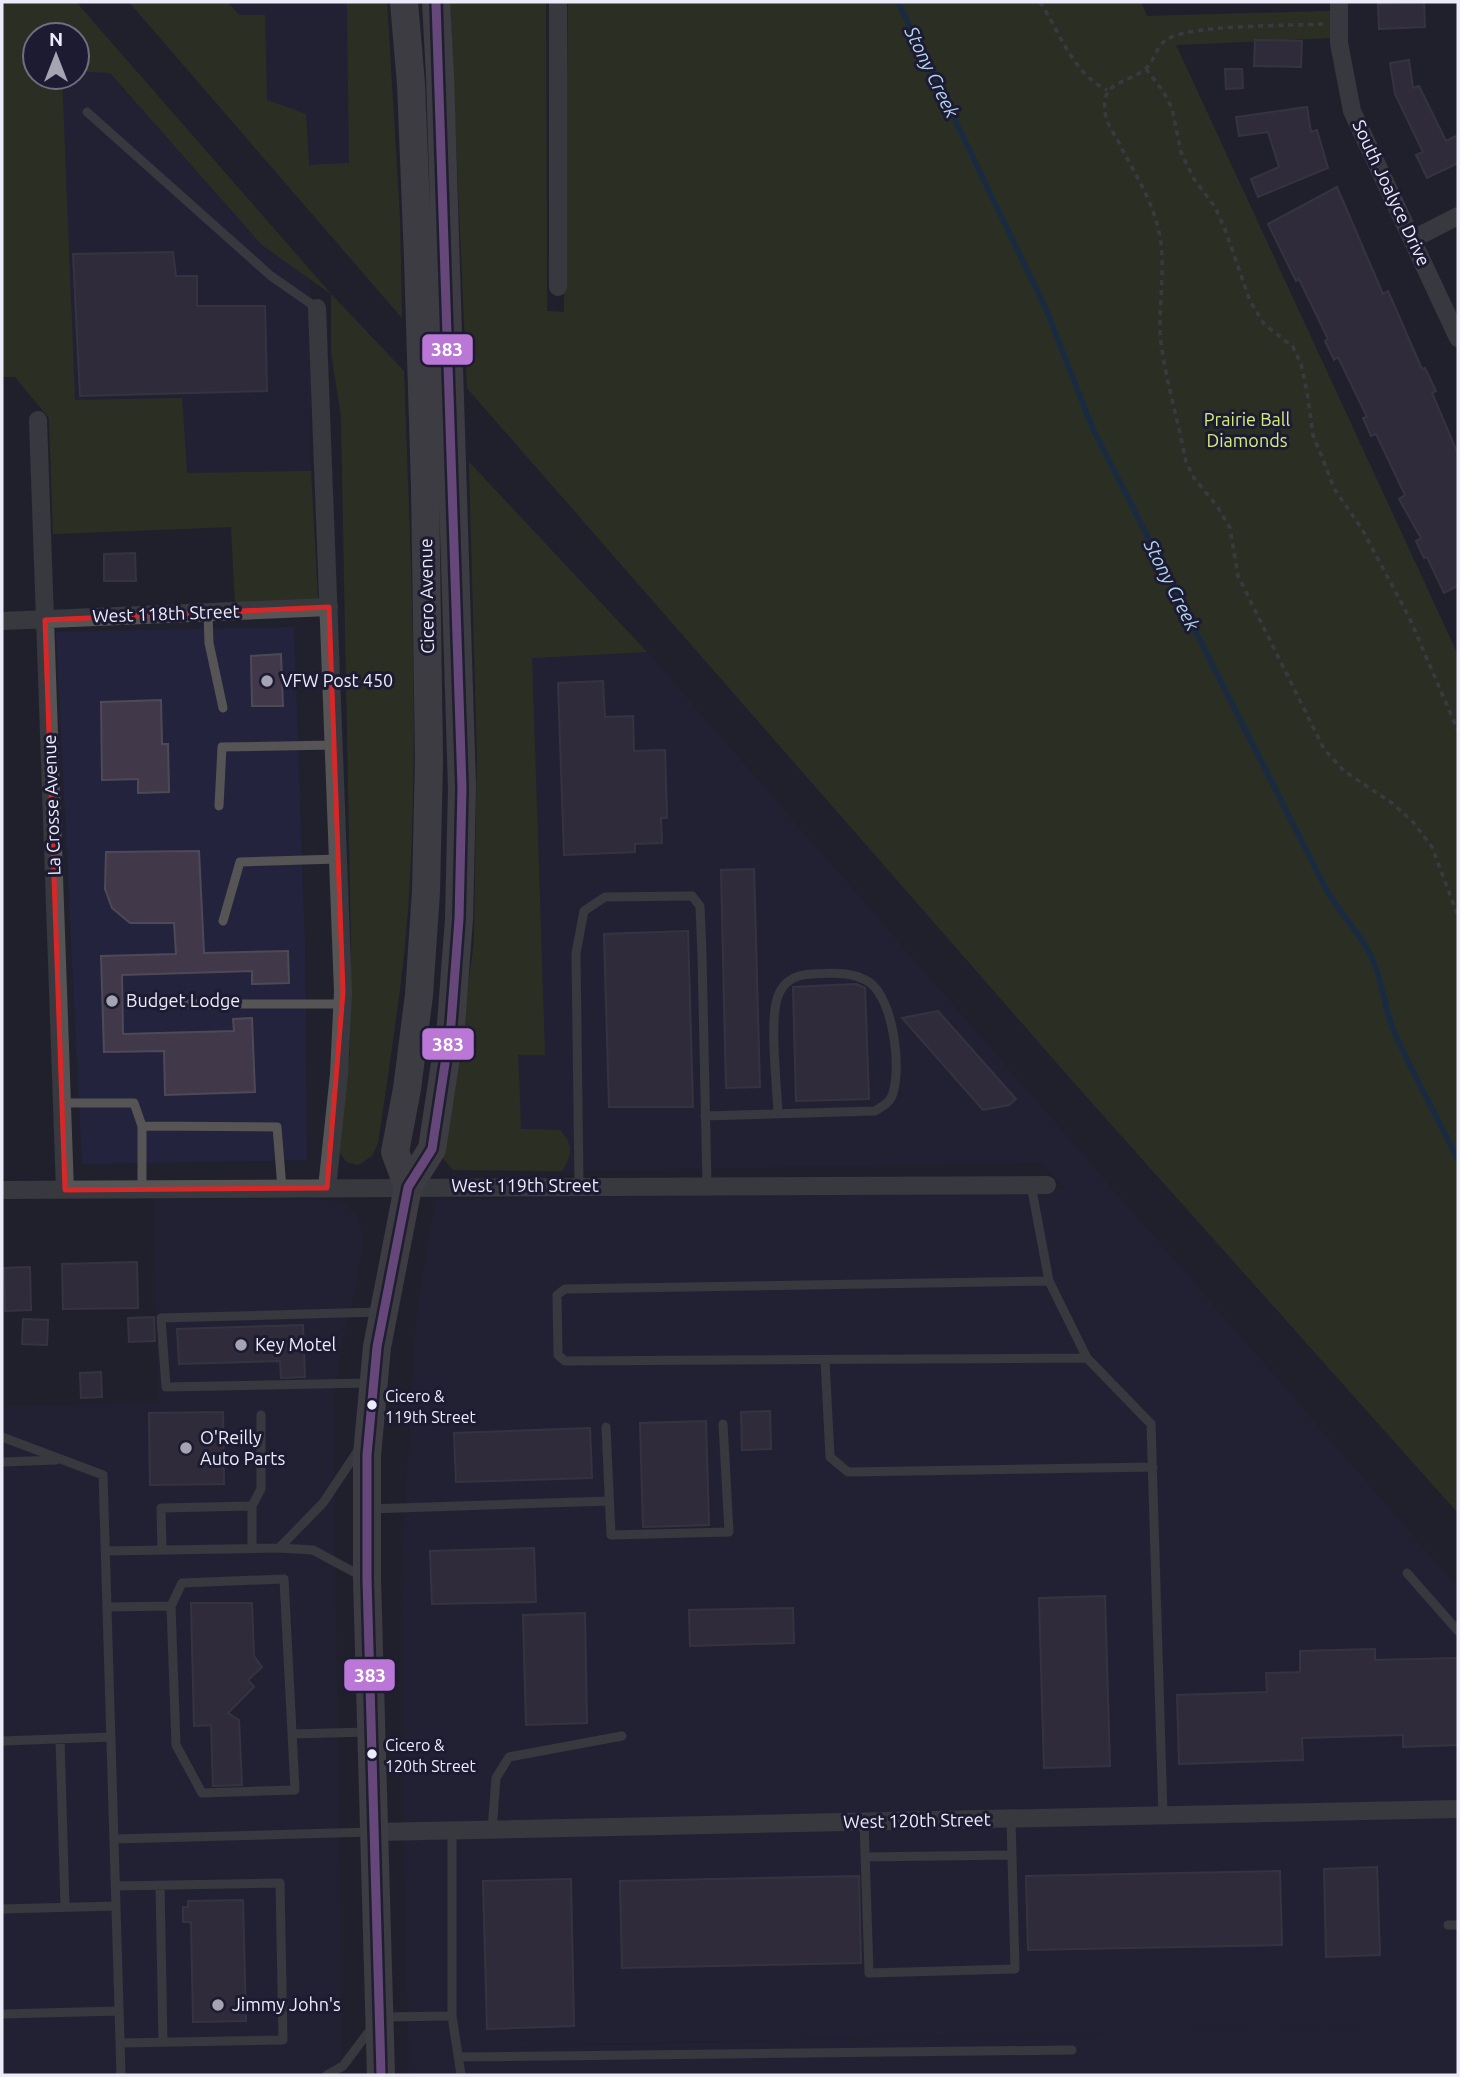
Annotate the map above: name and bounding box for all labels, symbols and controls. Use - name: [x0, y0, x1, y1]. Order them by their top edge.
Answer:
- north arrow: [21, 21, 91, 91]
- water label: Stony Creek: [900, 22, 964, 122]
- text: N: [49, 28, 63, 50]
- street label: South Joalyce Drive: [1349, 116, 1434, 269]
- line badge: 383: [421, 333, 474, 366]
- text: 383: [431, 338, 463, 360]
- park label: Prairie Ball Diamonds: [1204, 409, 1291, 450]
- water label: Stony Creek: [1139, 535, 1204, 634]
- street label: Cicero Avenue: [415, 538, 437, 654]
- street label: West 118th Street: [92, 600, 240, 626]
- place label: VFW Post 450: [281, 670, 393, 690]
- marker: VFW Post 450: [259, 673, 275, 689]
- street label: La Crosse Avenue: [39, 734, 63, 876]
- place label: Budget Lodge: [126, 990, 240, 1010]
- marker: Budget Lodge: [104, 993, 120, 1009]
- line badge: 383: [421, 1027, 475, 1061]
- text: 383: [432, 1033, 464, 1055]
- street label: West 119th Street: [451, 1175, 599, 1195]
- place label: Key Motel: [255, 1334, 337, 1354]
- marker: Key Motel: [233, 1337, 249, 1353]
- place label: Cicero & 119th Street: [385, 1387, 477, 1426]
- marker: Cicero & 119th Street: [365, 1398, 379, 1412]
- place label: O'Reilly Auto Parts: [200, 1427, 285, 1468]
- marker: O'Reilly Auto Parts: [178, 1440, 194, 1456]
- line badge: 383: [343, 1658, 396, 1692]
- text: 383: [354, 1664, 386, 1686]
- place label: Cicero & 120th Street: [385, 1736, 477, 1775]
- marker: Cicero & 120th Street: [365, 1747, 379, 1761]
- street label: West 120th Street: [843, 1809, 991, 1831]
- place label: Jimmy John's: [232, 1994, 341, 2014]
- marker: Jimmy John's: [210, 1997, 226, 2013]

